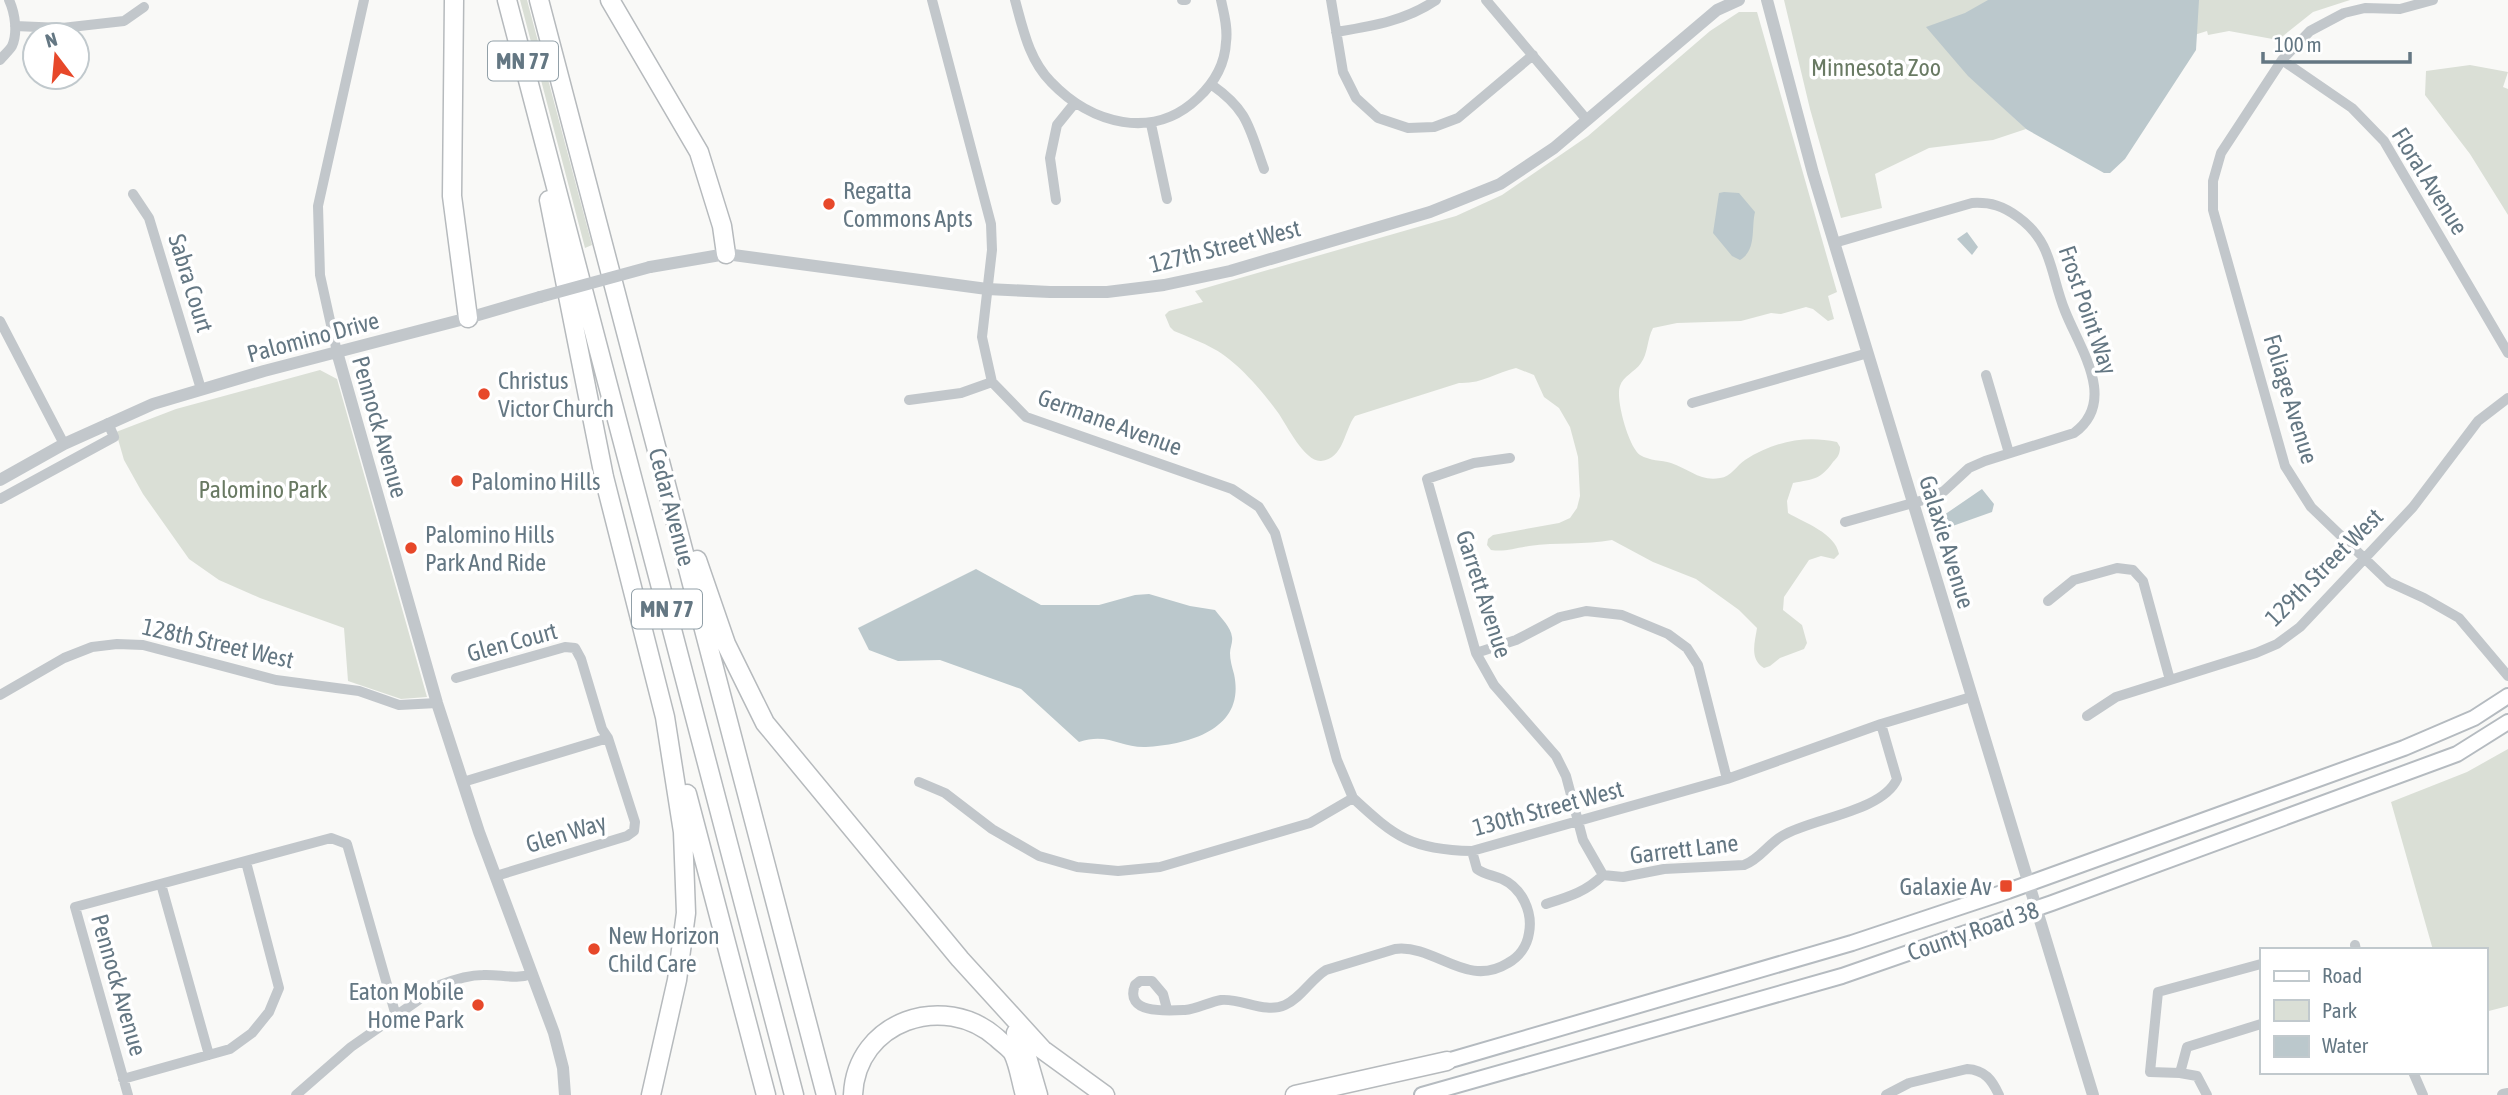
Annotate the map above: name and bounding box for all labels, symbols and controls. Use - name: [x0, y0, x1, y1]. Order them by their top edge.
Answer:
- north arrow: [21, 21, 91, 91]
- scale bar: [2263, 21, 2410, 65]
- text: N: [43, 28, 60, 52]
- text: 100 m: [2274, 32, 2322, 56]
- road number: MN 77: [488, 41, 558, 80]
- park label: Minnesota Zoo: [1811, 54, 1941, 81]
- street label: Floral Avenue: [2387, 123, 2473, 239]
- place label: Regatta Commons Apts: [843, 177, 973, 232]
- marker: Regatta Commons Apts: [821, 196, 837, 212]
- street label: 127th Street West: [1147, 214, 1303, 278]
- street label: Sabra Court: [163, 231, 219, 335]
- street label: Frost Point Way: [2053, 242, 2123, 378]
- street label: Palomino Drive: [244, 306, 382, 368]
- street label: Foliage Avenue: [2259, 331, 2323, 467]
- street label: Pennock Avenue: [347, 353, 413, 501]
- place label: Christus Victor Church: [498, 367, 614, 422]
- street label: Germane Avenue: [1034, 383, 1186, 461]
- marker: Christus Victor Church: [476, 386, 492, 402]
- street label: Cedar Avenue: [643, 445, 701, 569]
- place label: Palomino Hills: [471, 468, 601, 495]
- street label: Galaxie Avenue: [1914, 472, 1980, 612]
- marker: Palomino Hills: [449, 473, 465, 489]
- park label: Palomino Park: [199, 476, 328, 503]
- street label: 129th Street West: [2260, 503, 2388, 631]
- place label: Palomino Hills Park And Ride: [425, 521, 555, 576]
- street label: Garrett Avenue: [1451, 527, 1517, 661]
- marker: Palomino Hills Park And Ride: [403, 540, 419, 556]
- road number: MN 77: [632, 590, 702, 628]
- street label: 128th Street West: [140, 612, 296, 674]
- street label: Glen Court: [464, 617, 560, 667]
- street label: 130th Street West: [1470, 775, 1626, 841]
- street label: Glen Way: [523, 808, 609, 858]
- street label: Garrett Lane: [1628, 829, 1740, 869]
- place label: Galaxie Av: [1900, 873, 1992, 900]
- marker: Galaxie Av: [1998, 878, 2014, 894]
- street label: County Road 38: [1904, 896, 2042, 966]
- street label: Pennock Avenue: [86, 911, 152, 1059]
- place label: New Horizon Child Care: [608, 922, 720, 977]
- marker: New Horizon Child Care: [586, 941, 602, 957]
- legend: [2260, 948, 2487, 1074]
- text: Road: [2322, 963, 2362, 987]
- place label: Eaton Mobile Home Park: [348, 978, 464, 1033]
- marker: Eaton Mobile Home Park: [470, 997, 486, 1013]
- text: Park: [2322, 998, 2357, 1022]
- text: Water: [2322, 1033, 2369, 1057]

